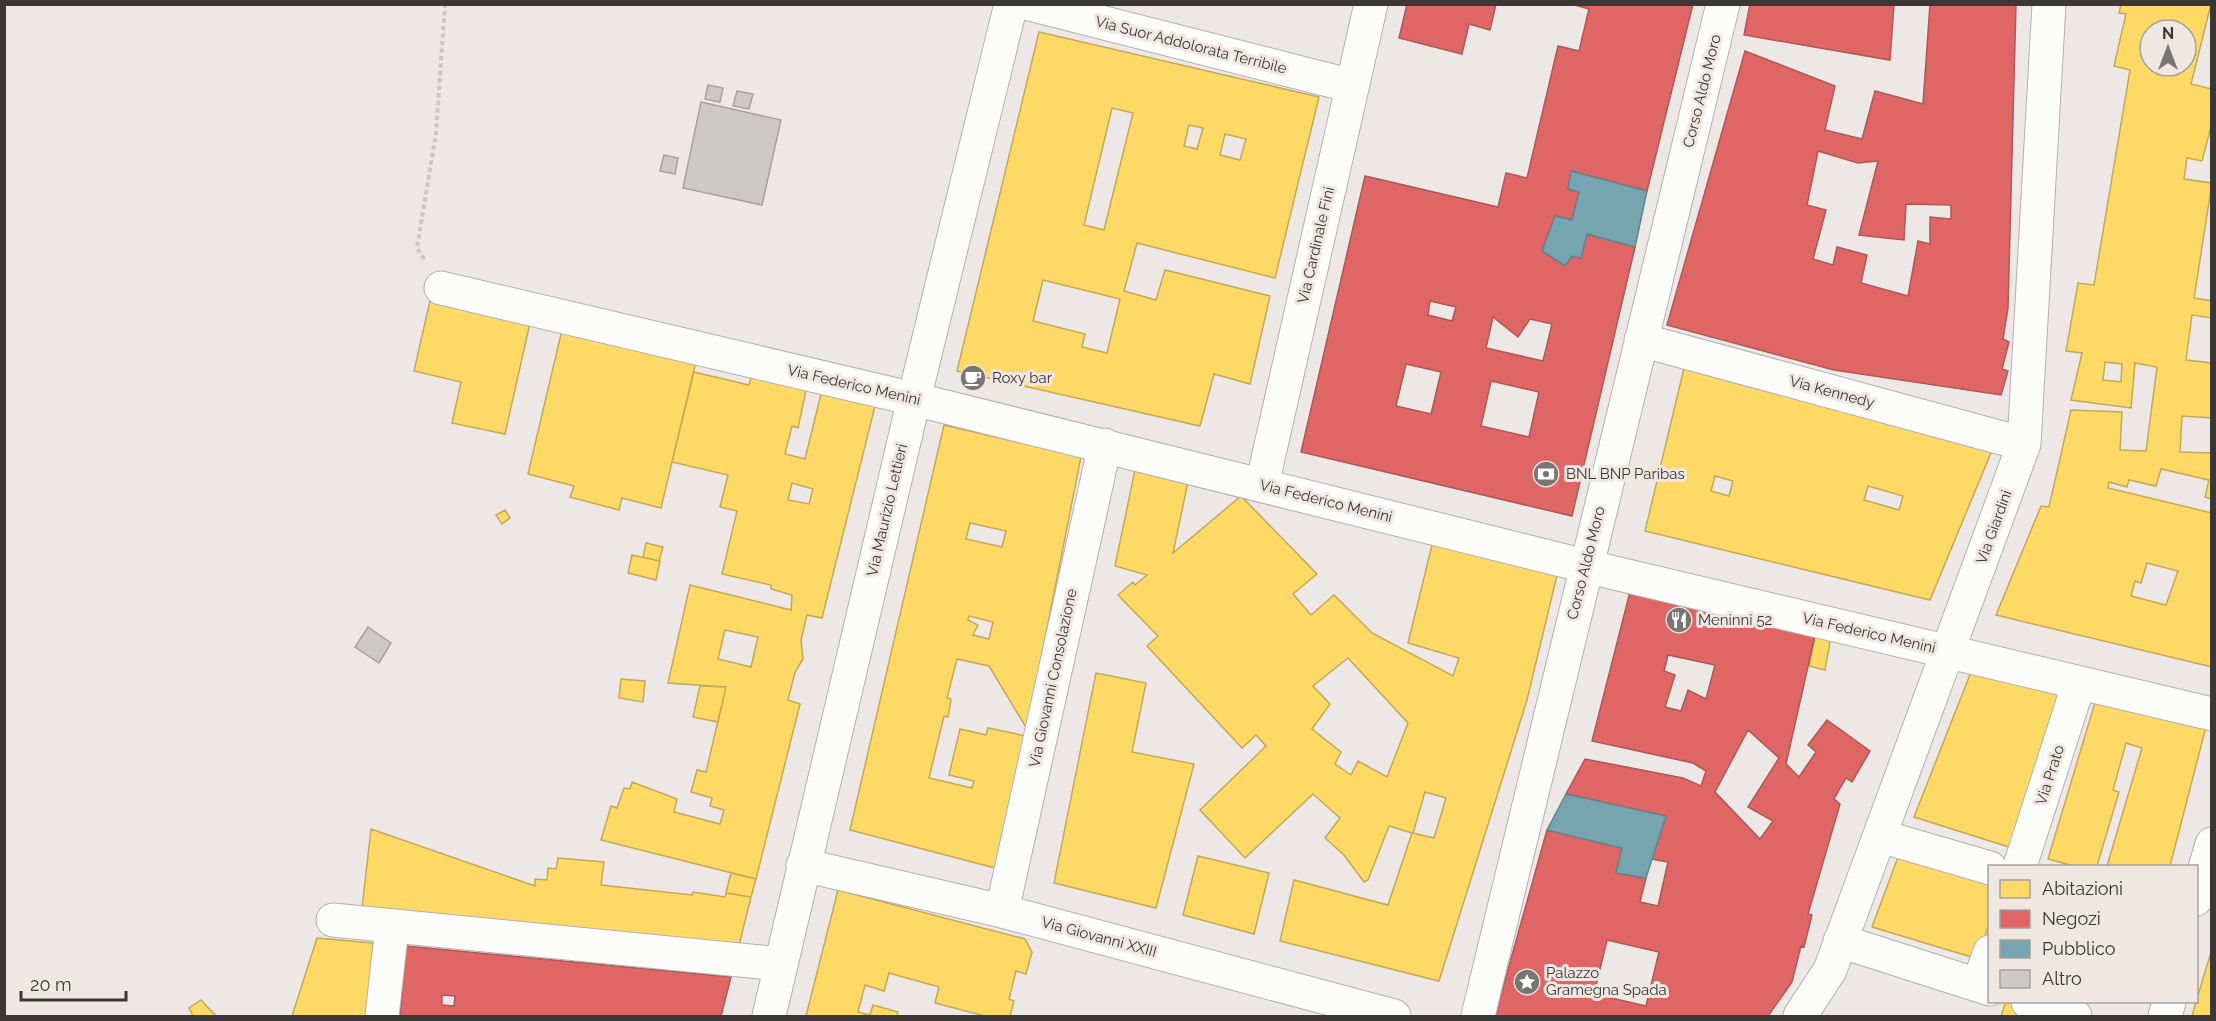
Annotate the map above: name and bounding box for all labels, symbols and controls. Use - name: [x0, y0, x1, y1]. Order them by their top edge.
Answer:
- street label: Via Suor Addolorata Terribile: [1093, 12, 1289, 78]
- north arrow: [2138, 18, 2198, 78]
- text: N: [2162, 24, 2174, 43]
- street label: Corso Aldo Moro: [1679, 32, 1725, 150]
- street label: Via Cardinale Fini: [1294, 185, 1338, 305]
- street label: Via Federico Menini: [786, 361, 922, 409]
- cafe icon: Roxy bar: [958, 363, 988, 393]
- place label: Roxy bar: [992, 369, 1053, 387]
- street label: Via Kennedy: [1788, 372, 1876, 412]
- street label: Via Maurizio Lettieri: [863, 442, 911, 578]
- bank icon: BNL BNP Paribas: [1531, 459, 1561, 489]
- place label: BNL BNP Paribas: [1566, 465, 1685, 483]
- street label: Via Federico Menini: [1258, 476, 1394, 526]
- street label: Via Giardini: [1972, 488, 2016, 566]
- street label: Corso Aldo Moro: [1563, 504, 1609, 622]
- street label: Via Giovanni Consolazione: [1025, 587, 1081, 769]
- restaurant icon: Meninni 52: [1664, 605, 1694, 635]
- street label: Via Federico Menini: [1801, 609, 1937, 657]
- place label: Meninni 52: [1698, 611, 1773, 629]
- street label: Via Prato: [2032, 743, 2068, 807]
- legend: [1988, 865, 2198, 1003]
- text: Abitazioni: [2042, 878, 2123, 899]
- text: Negozi: [2042, 908, 2101, 929]
- street label: Via Giovanni XXIII: [1039, 913, 1159, 961]
- text: Pubblico: [2042, 938, 2116, 959]
- scale bar: [21, 964, 126, 1002]
- place label: Palazzo Gramegna Spada: [1546, 964, 1667, 999]
- place icon: Palazzo Gramegna Spada: [1512, 967, 1542, 997]
- text: Altro: [2042, 968, 2082, 989]
- text: 20 m: [30, 974, 72, 995]

